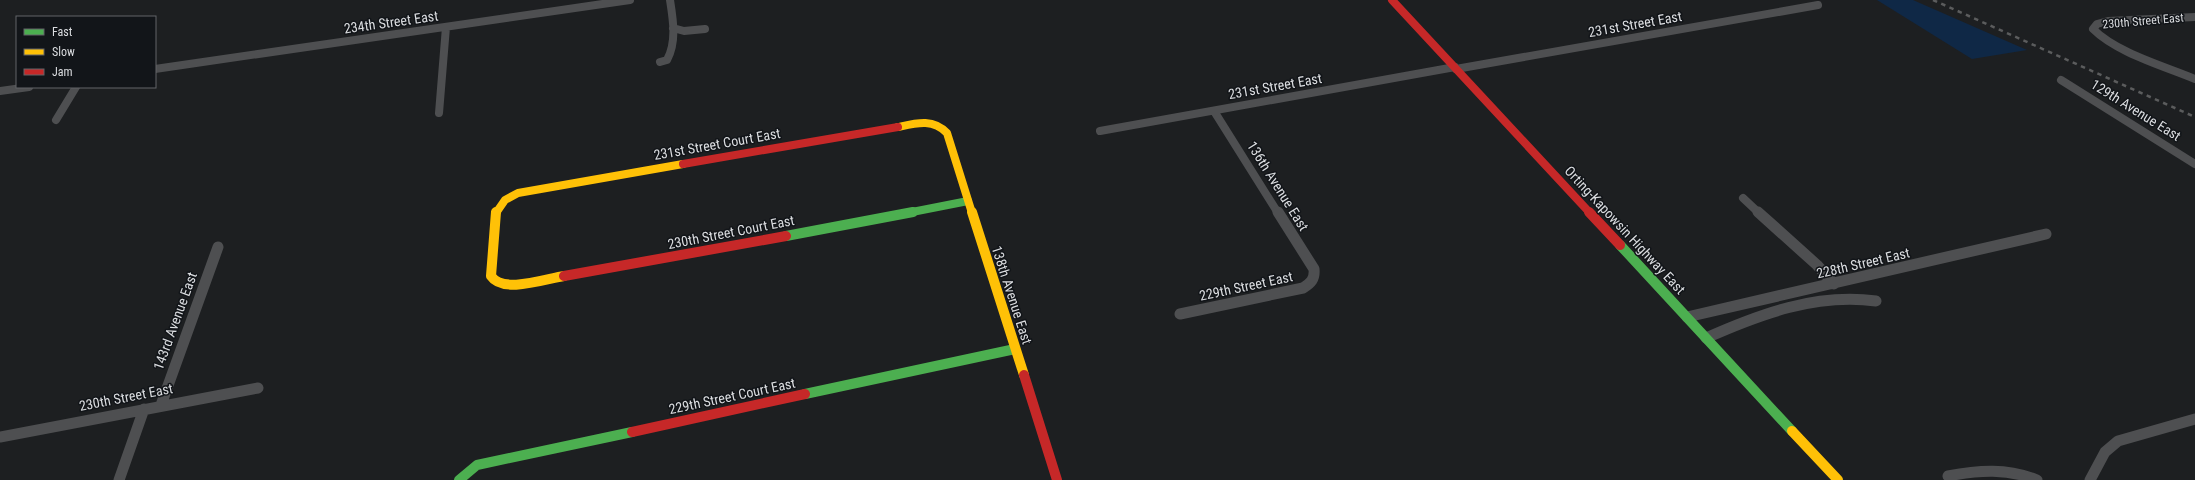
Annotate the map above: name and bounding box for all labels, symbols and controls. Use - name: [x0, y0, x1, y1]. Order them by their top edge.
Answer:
- street label: 234th Street East: [343, 7, 439, 37]
- street label: 231st Street East: [1587, 8, 1683, 40]
- street label: 230th Street East: [2102, 10, 2185, 32]
- legend: [16, 16, 156, 88]
- text: Fast: [52, 25, 73, 39]
- text: Slow: [52, 45, 75, 59]
- text: Jam: [52, 65, 73, 79]
- street label: 231st Street East: [1227, 70, 1323, 102]
- street label: 129th Avenue East: [2088, 76, 2184, 144]
- street label: 231st Street Court East: [652, 125, 782, 163]
- street label: 136th Avenue East: [1244, 138, 1312, 234]
- street label: Orting-Kapowsin Highway East: [1562, 163, 1688, 297]
- street label: 230th Street Court East: [666, 212, 796, 252]
- street label: 138th Avenue East: [989, 244, 1035, 346]
- street label: 228th Street East: [1815, 245, 1911, 281]
- street label: 229th Street East: [1198, 268, 1294, 304]
- street label: 143rd Avenue East: [150, 270, 200, 372]
- street label: 229th Street Court East: [667, 375, 797, 417]
- street label: 230th Street East: [78, 380, 174, 414]

